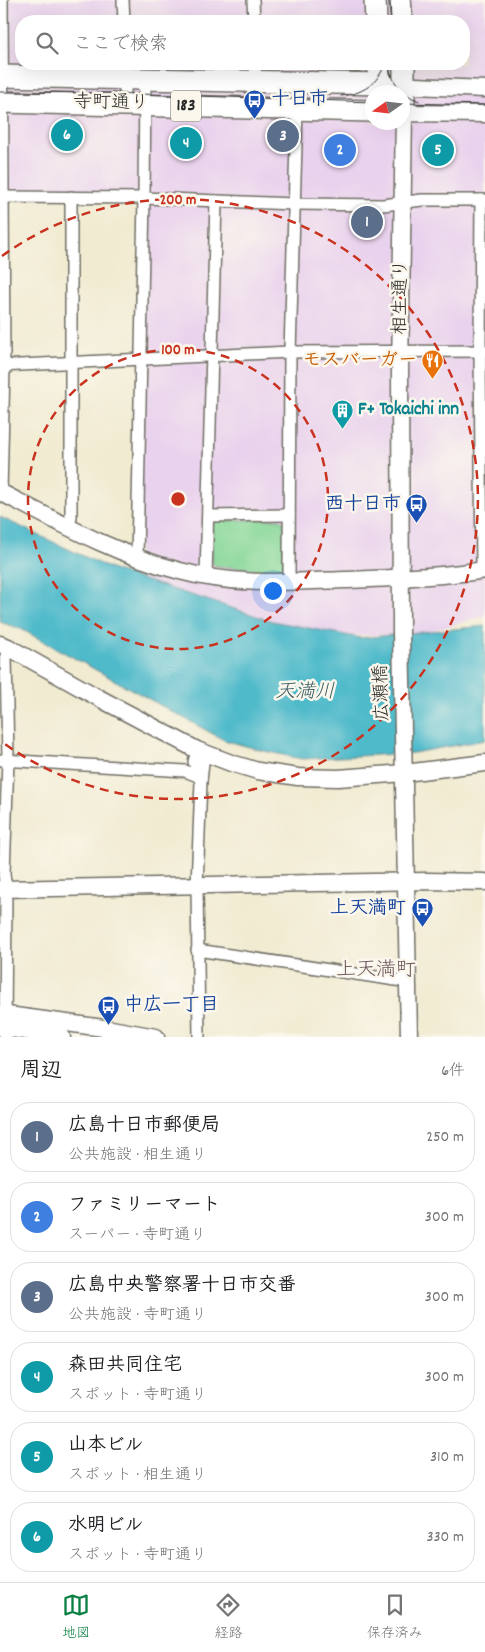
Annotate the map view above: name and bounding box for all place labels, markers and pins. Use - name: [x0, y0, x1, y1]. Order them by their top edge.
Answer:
- place label: 十日市: [271, 87, 328, 114]
- bus stop icon: 十日市: [243, 88, 267, 119]
- pin: 6: [51, 116, 83, 154]
- pin: 3: [267, 117, 299, 155]
- pin: 4: [170, 124, 202, 162]
- pin: 2: [324, 131, 356, 169]
- pin: 5: [422, 131, 454, 169]
- pin: 1: [351, 203, 383, 241]
- place label: モスバーガー: [303, 348, 417, 375]
- restaurant icon: モスバーガー: [421, 349, 445, 380]
- place label: F+ Tokaichi inn: [358, 397, 459, 424]
- building icon: F+ Tokaichi inn: [330, 398, 354, 429]
- centre of rings: [169, 490, 187, 508]
- place label: 西十日市: [325, 492, 401, 519]
- bus stop icon: 西十日市: [405, 493, 429, 524]
- place label: 上天満町: [330, 896, 406, 923]
- bus stop icon: 上天満町: [410, 897, 434, 928]
- place label: 中広一丁目: [124, 993, 219, 1020]
- bus stop icon: 中広一丁目: [96, 994, 120, 1025]

